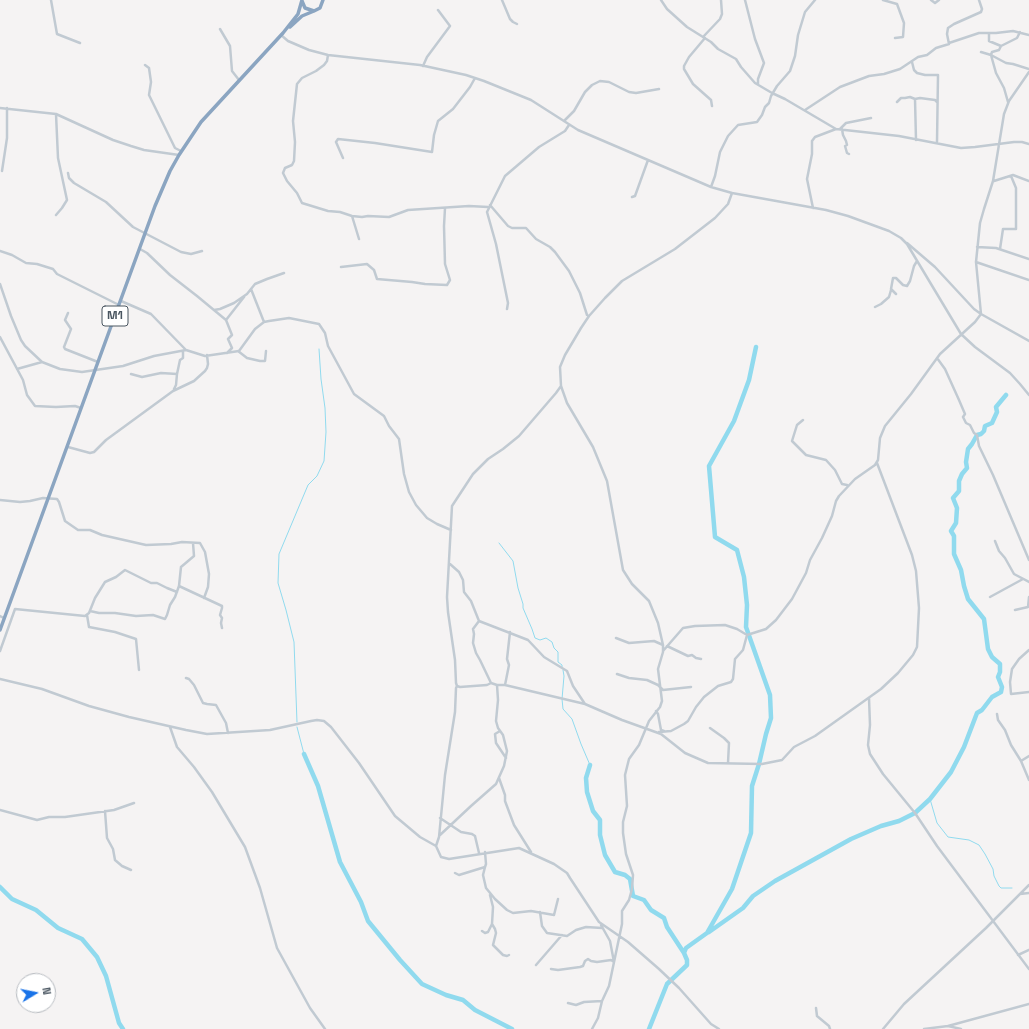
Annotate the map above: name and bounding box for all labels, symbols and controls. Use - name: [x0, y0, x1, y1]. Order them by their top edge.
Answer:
- road number: M1: [102, 306, 128, 326]
- north arrow: [16, 973, 56, 1013]
- text: N: [39, 986, 54, 996]

